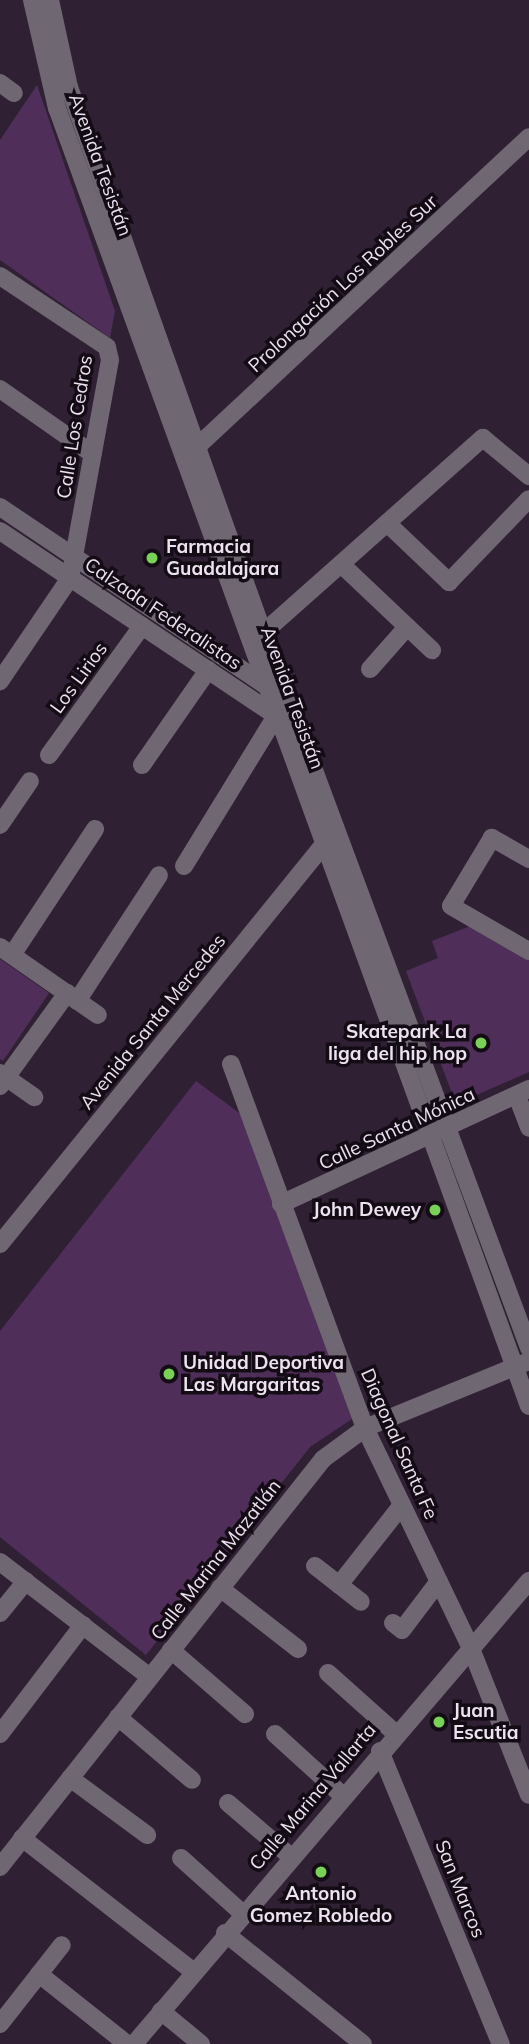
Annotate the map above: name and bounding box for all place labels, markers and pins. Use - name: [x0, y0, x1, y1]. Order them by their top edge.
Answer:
- place label: Farmacia Guadalajara: [166, 536, 279, 580]
- marker: Farmacia Guadalajara: [144, 550, 160, 566]
- place label: Skatepark La liga del hip hop: [328, 1021, 467, 1065]
- marker: Skatepark La liga del hip hop: [473, 1035, 489, 1051]
- place label: John Dewey: [313, 1199, 421, 1221]
- marker: John Dewey: [427, 1202, 443, 1218]
- place label: Unidad Deportiva Las Margaritas: [183, 1352, 344, 1396]
- marker: Unidad Deportiva Las Margaritas: [161, 1366, 177, 1382]
- place label: Juan Escutia: [453, 1700, 519, 1744]
- marker: Juan Escutia: [431, 1714, 447, 1730]
- marker: Antonio Gomez Robledo: [313, 1864, 329, 1880]
- place label: Antonio Gomez Robledo: [250, 1883, 392, 1927]

